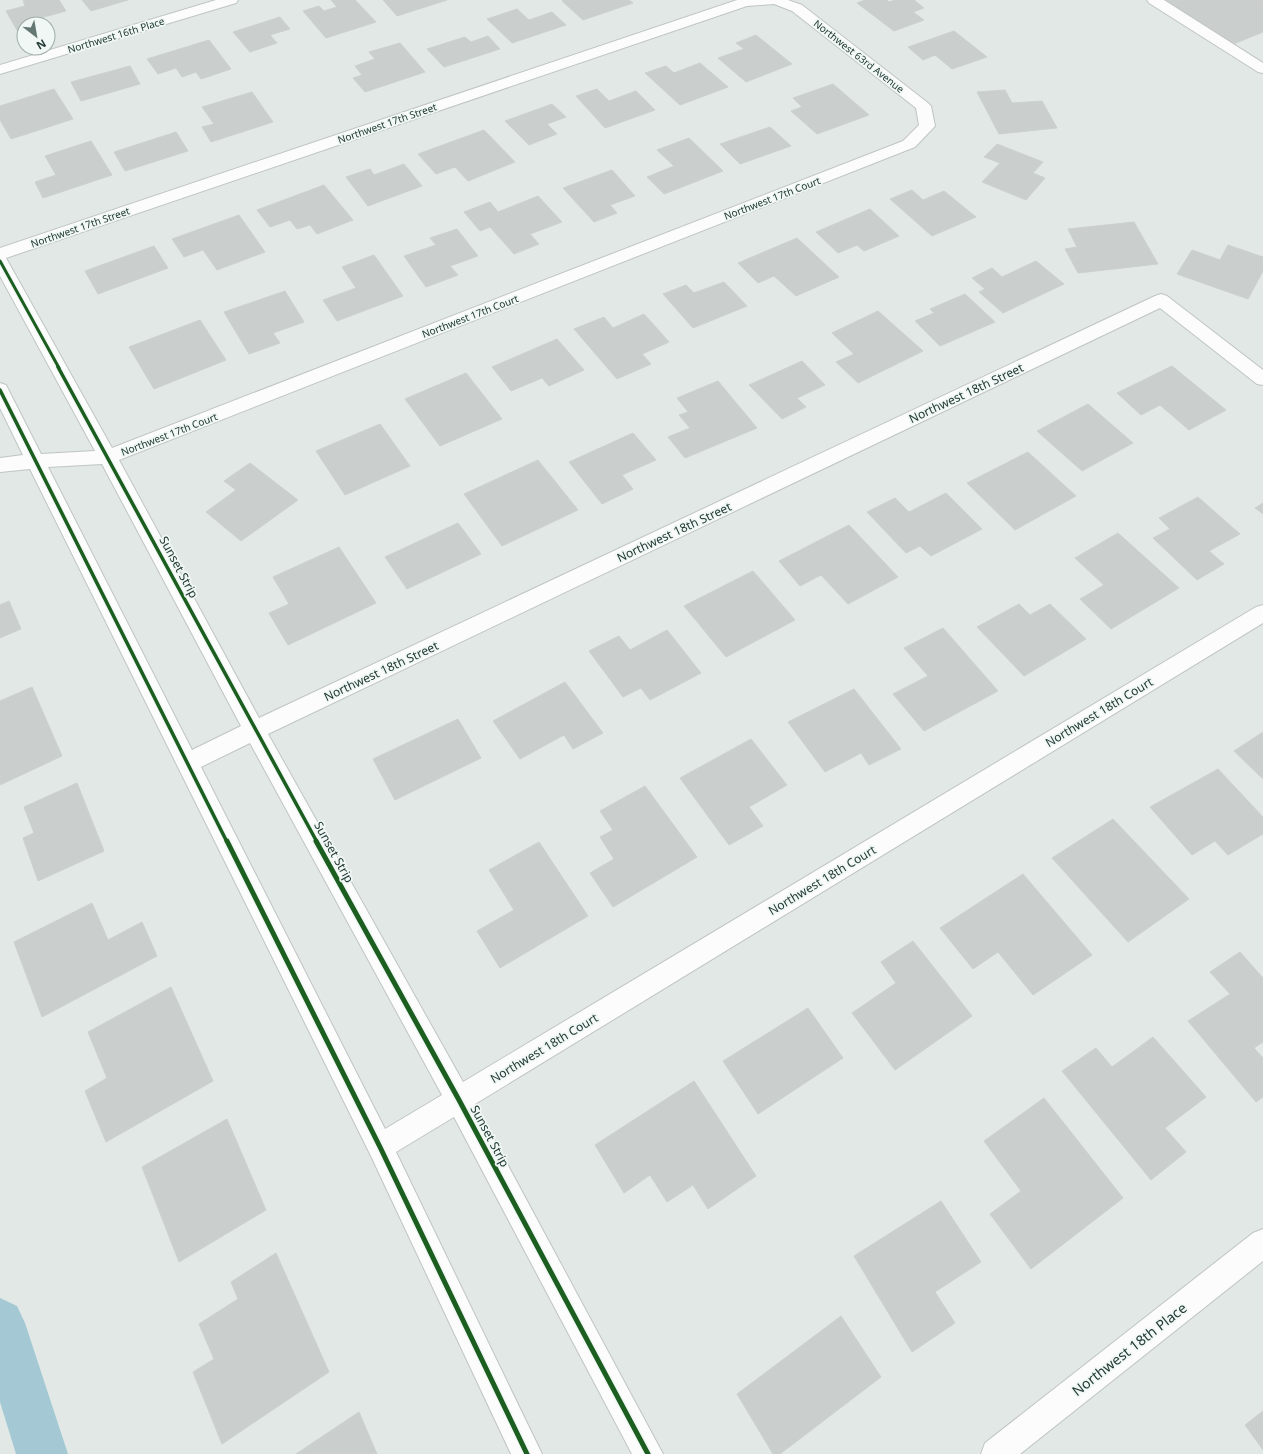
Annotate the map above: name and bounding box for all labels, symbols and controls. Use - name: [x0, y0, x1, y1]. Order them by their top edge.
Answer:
- street label: Northwest 16th Place: [66, 13, 166, 56]
- north arrow: [16, 16, 56, 56]
- street label: Northwest 63rd Avenue: [811, 16, 907, 96]
- text: N: [34, 36, 49, 54]
- street label: Northwest 17th Street: [336, 99, 439, 147]
- street label: Northwest 17th Court: [722, 173, 823, 223]
- street label: Northwest 17th Street: [29, 203, 132, 251]
- street label: Northwest 17th Court: [420, 291, 521, 341]
- street label: Northwest 18th Street: [906, 359, 1027, 427]
- street label: Northwest 17th Court: [119, 409, 220, 459]
- street label: Northwest 18th Street: [614, 498, 735, 566]
- street label: Sunset Strip: [156, 533, 202, 601]
- street label: Northwest 18th Street: [321, 637, 442, 705]
- street label: Northwest 18th Court: [1042, 673, 1157, 751]
- street label: Sunset Strip: [310, 818, 358, 886]
- street label: Northwest 18th Court: [765, 841, 880, 919]
- street label: Northwest 18th Court: [487, 1009, 602, 1087]
- street label: Sunset Strip: [467, 1102, 513, 1170]
- street label: Northwest 18th Place: [1068, 1298, 1190, 1400]

